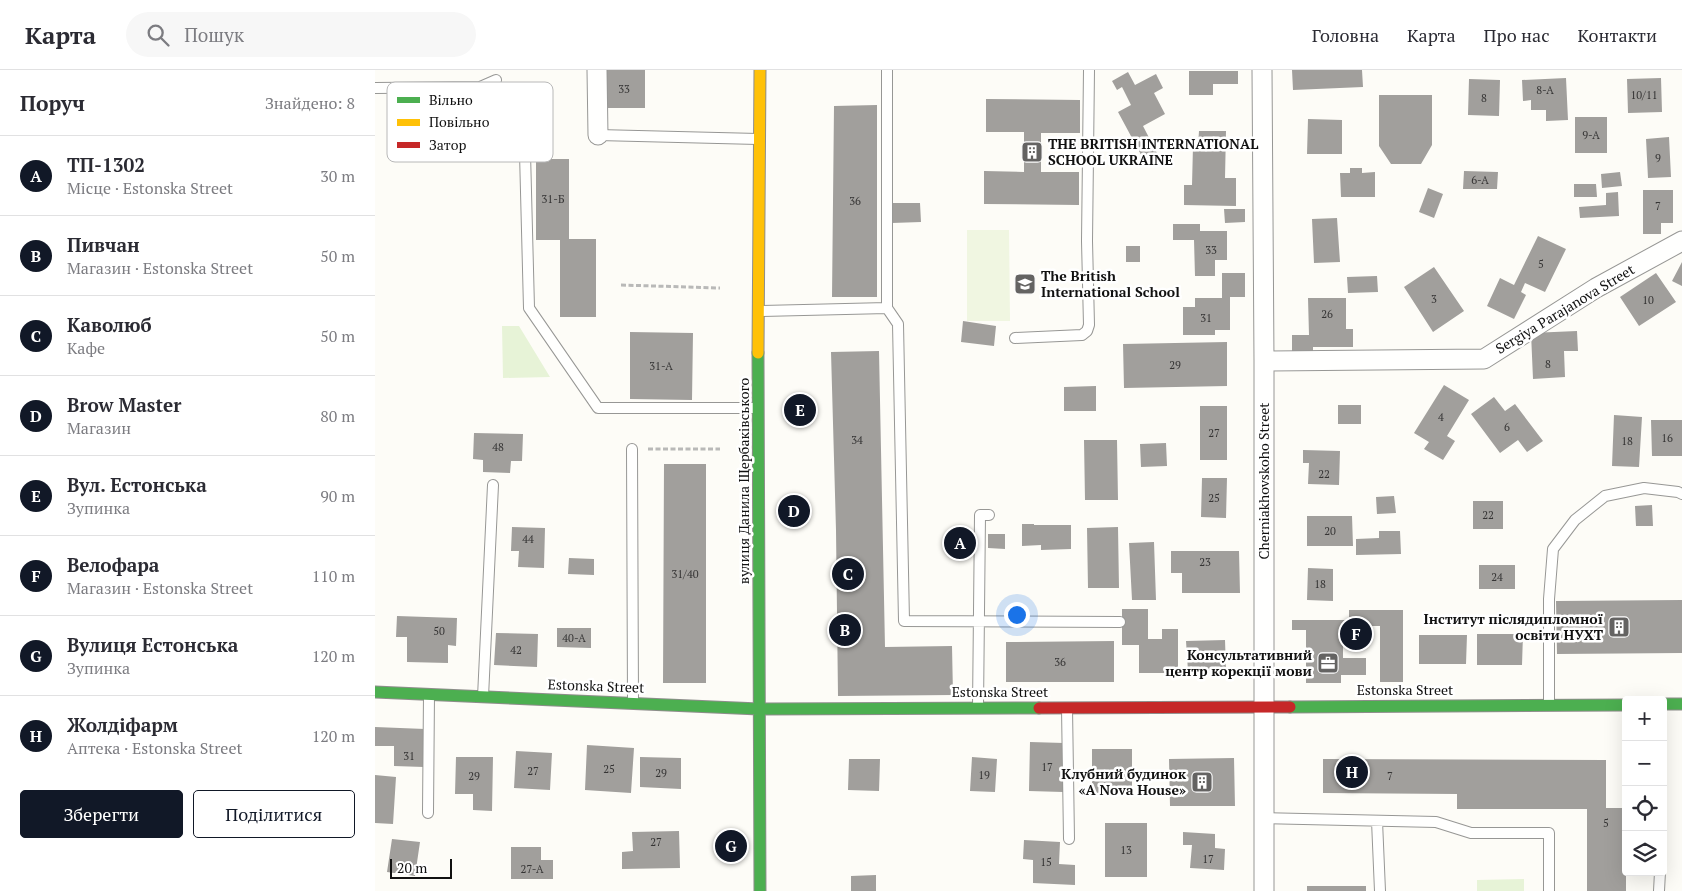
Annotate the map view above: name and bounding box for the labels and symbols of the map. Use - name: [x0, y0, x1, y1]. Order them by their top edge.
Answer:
- legend: [387, 82, 553, 162]
- house number: 33: [618, 82, 630, 96]
- house number: 8-А: [1536, 83, 1554, 97]
- house number: 10/11: [1630, 88, 1658, 102]
- text: Вільно: [429, 90, 473, 109]
- house number: 8: [1481, 91, 1487, 105]
- text: Повільно: [429, 112, 490, 131]
- house number: 9-А: [1582, 128, 1600, 142]
- place label: THE BRITISH INTERNATIONAL SCHOOL UKRAINE: [1048, 134, 1258, 169]
- text: Затор: [429, 135, 466, 154]
- building icon: THE BRITISH INTERNATIONAL SCHOOL UKRAINE: [1020, 140, 1044, 164]
- house number: 9: [1655, 151, 1661, 165]
- house number: 6-А: [1471, 173, 1489, 187]
- house number: 31-Б: [541, 192, 565, 206]
- house number: 36: [849, 194, 861, 208]
- house number: 7: [1655, 199, 1661, 213]
- house number: 33: [1205, 243, 1217, 257]
- house number: 5: [1538, 257, 1544, 271]
- street label: Sergiya Parajanova Street: [1492, 259, 1638, 358]
- place label: The British International School: [1041, 266, 1180, 301]
- school or university icon: The British International School: [1013, 272, 1037, 296]
- house number: 3: [1431, 292, 1437, 306]
- house number: 10: [1642, 293, 1654, 307]
- house number: 26: [1321, 307, 1333, 321]
- house number: 31: [1200, 311, 1212, 325]
- house number: 8: [1545, 357, 1551, 371]
- house number: 29: [1169, 358, 1181, 372]
- house number: 31-А: [649, 359, 673, 373]
- street label: вулиця Данила Щербаківського: [734, 378, 753, 584]
- pin: E: [784, 391, 816, 429]
- street label: Cherniakhovskoho Street: [1254, 402, 1273, 559]
- house number: 4: [1438, 410, 1444, 424]
- house number: 6: [1504, 420, 1510, 434]
- house number: 27: [1208, 426, 1220, 440]
- house number: 16: [1661, 431, 1673, 445]
- house number: 34: [851, 433, 863, 447]
- house number: 18: [1621, 434, 1633, 448]
- house number: 48: [492, 440, 504, 454]
- house number: 22: [1318, 467, 1330, 481]
- house number: 25: [1208, 491, 1220, 505]
- pin: D: [778, 492, 810, 530]
- house number: 22: [1482, 508, 1494, 522]
- pin: A: [944, 524, 976, 562]
- house number: 20: [1324, 524, 1336, 538]
- house number: 44: [522, 532, 534, 546]
- pin: C: [832, 555, 864, 593]
- house number: 23: [1199, 555, 1211, 569]
- house number: 31/40: [671, 567, 699, 581]
- house number: 24: [1491, 570, 1503, 584]
- house number: 18: [1314, 577, 1326, 591]
- your location: [1004, 602, 1030, 628]
- place label: Інститут післядипломної освіти НУХТ: [1424, 609, 1604, 644]
- pin: B: [829, 611, 861, 649]
- pin: F: [1340, 615, 1372, 653]
- building icon: Інститут післядипломної освіти НУХТ: [1607, 615, 1631, 639]
- house number: 50: [433, 624, 445, 638]
- house number: 40-А: [562, 631, 586, 645]
- house number: 42: [510, 643, 522, 657]
- place label: Консультативний центр корекції мови: [1165, 645, 1312, 680]
- office icon: Консультативний центр корекції мови: [1316, 651, 1340, 675]
- house number: 36: [1054, 655, 1066, 669]
- street label: Estonska Street: [547, 674, 645, 697]
- street label: Estonska Street: [1357, 680, 1454, 699]
- street label: Estonska Street: [952, 682, 1049, 701]
- house number: 31: [403, 749, 415, 763]
- pin: H: [1336, 753, 1368, 791]
- house number: 17: [1041, 760, 1053, 774]
- house number: 25: [603, 762, 615, 776]
- house number: 27: [527, 764, 539, 778]
- place label: Клубний будинок «A Nova House»: [1061, 764, 1187, 799]
- house number: 29: [655, 766, 667, 780]
- house number: 19: [978, 768, 990, 782]
- house number: 29: [468, 769, 480, 783]
- house number: 7: [1387, 769, 1393, 783]
- building icon: Клубний будинок «A Nova House»: [1190, 770, 1214, 794]
- house number: 5: [1603, 816, 1609, 830]
- pin: G: [715, 827, 747, 865]
- house number: 27: [650, 835, 662, 849]
- house number: 13: [1120, 843, 1132, 857]
- house number: 17: [1202, 852, 1214, 866]
- house number: 15: [1040, 855, 1052, 869]
- scale bar: [390, 856, 453, 879]
- house number: 27-А: [521, 862, 544, 876]

